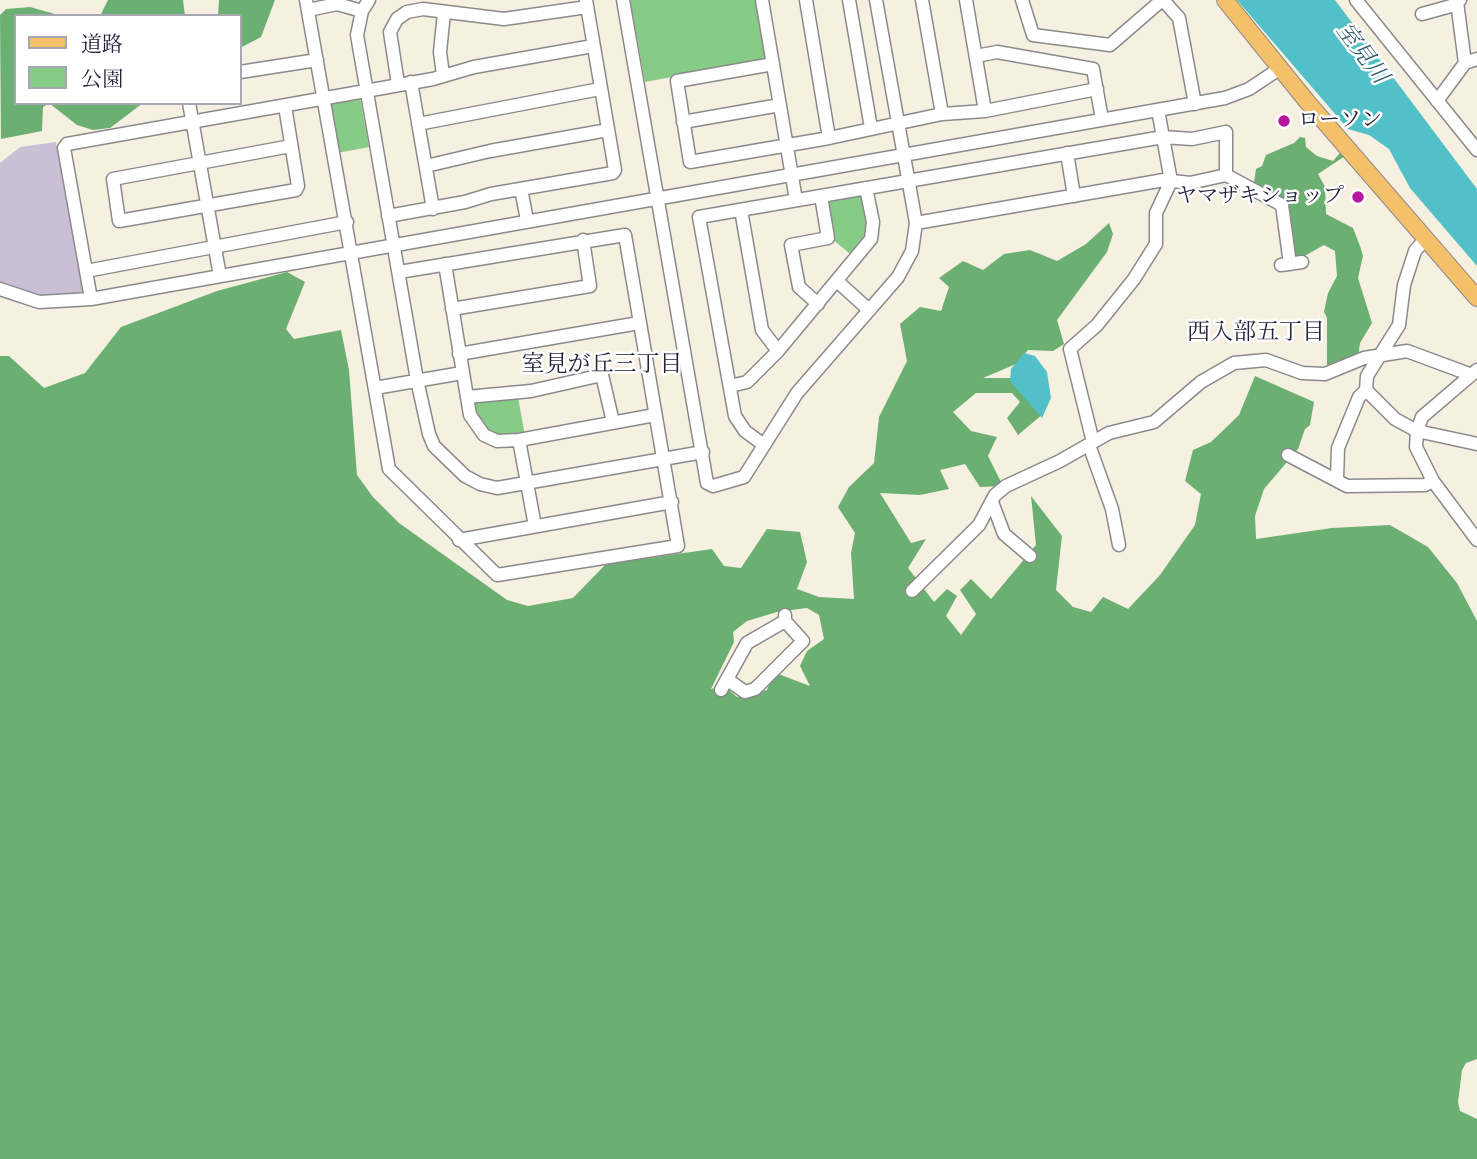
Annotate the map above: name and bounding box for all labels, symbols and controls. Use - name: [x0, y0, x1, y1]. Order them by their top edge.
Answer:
- legend: [14, 14, 242, 105]
- water label: 室見川: [1329, 18, 1393, 90]
- text: 道路: [81, 30, 123, 59]
- text: 公園: [81, 65, 123, 94]
- place label: ローソン: [1298, 108, 1382, 134]
- marker: ローソン: [1276, 113, 1292, 129]
- place label: ヤマザキショップ: [1176, 184, 1344, 210]
- marker: ヤマザキショップ: [1350, 189, 1366, 205]
- district label: 西入部五丁目: [1187, 320, 1325, 348]
- district label: 室見が丘三丁目: [522, 352, 682, 380]

